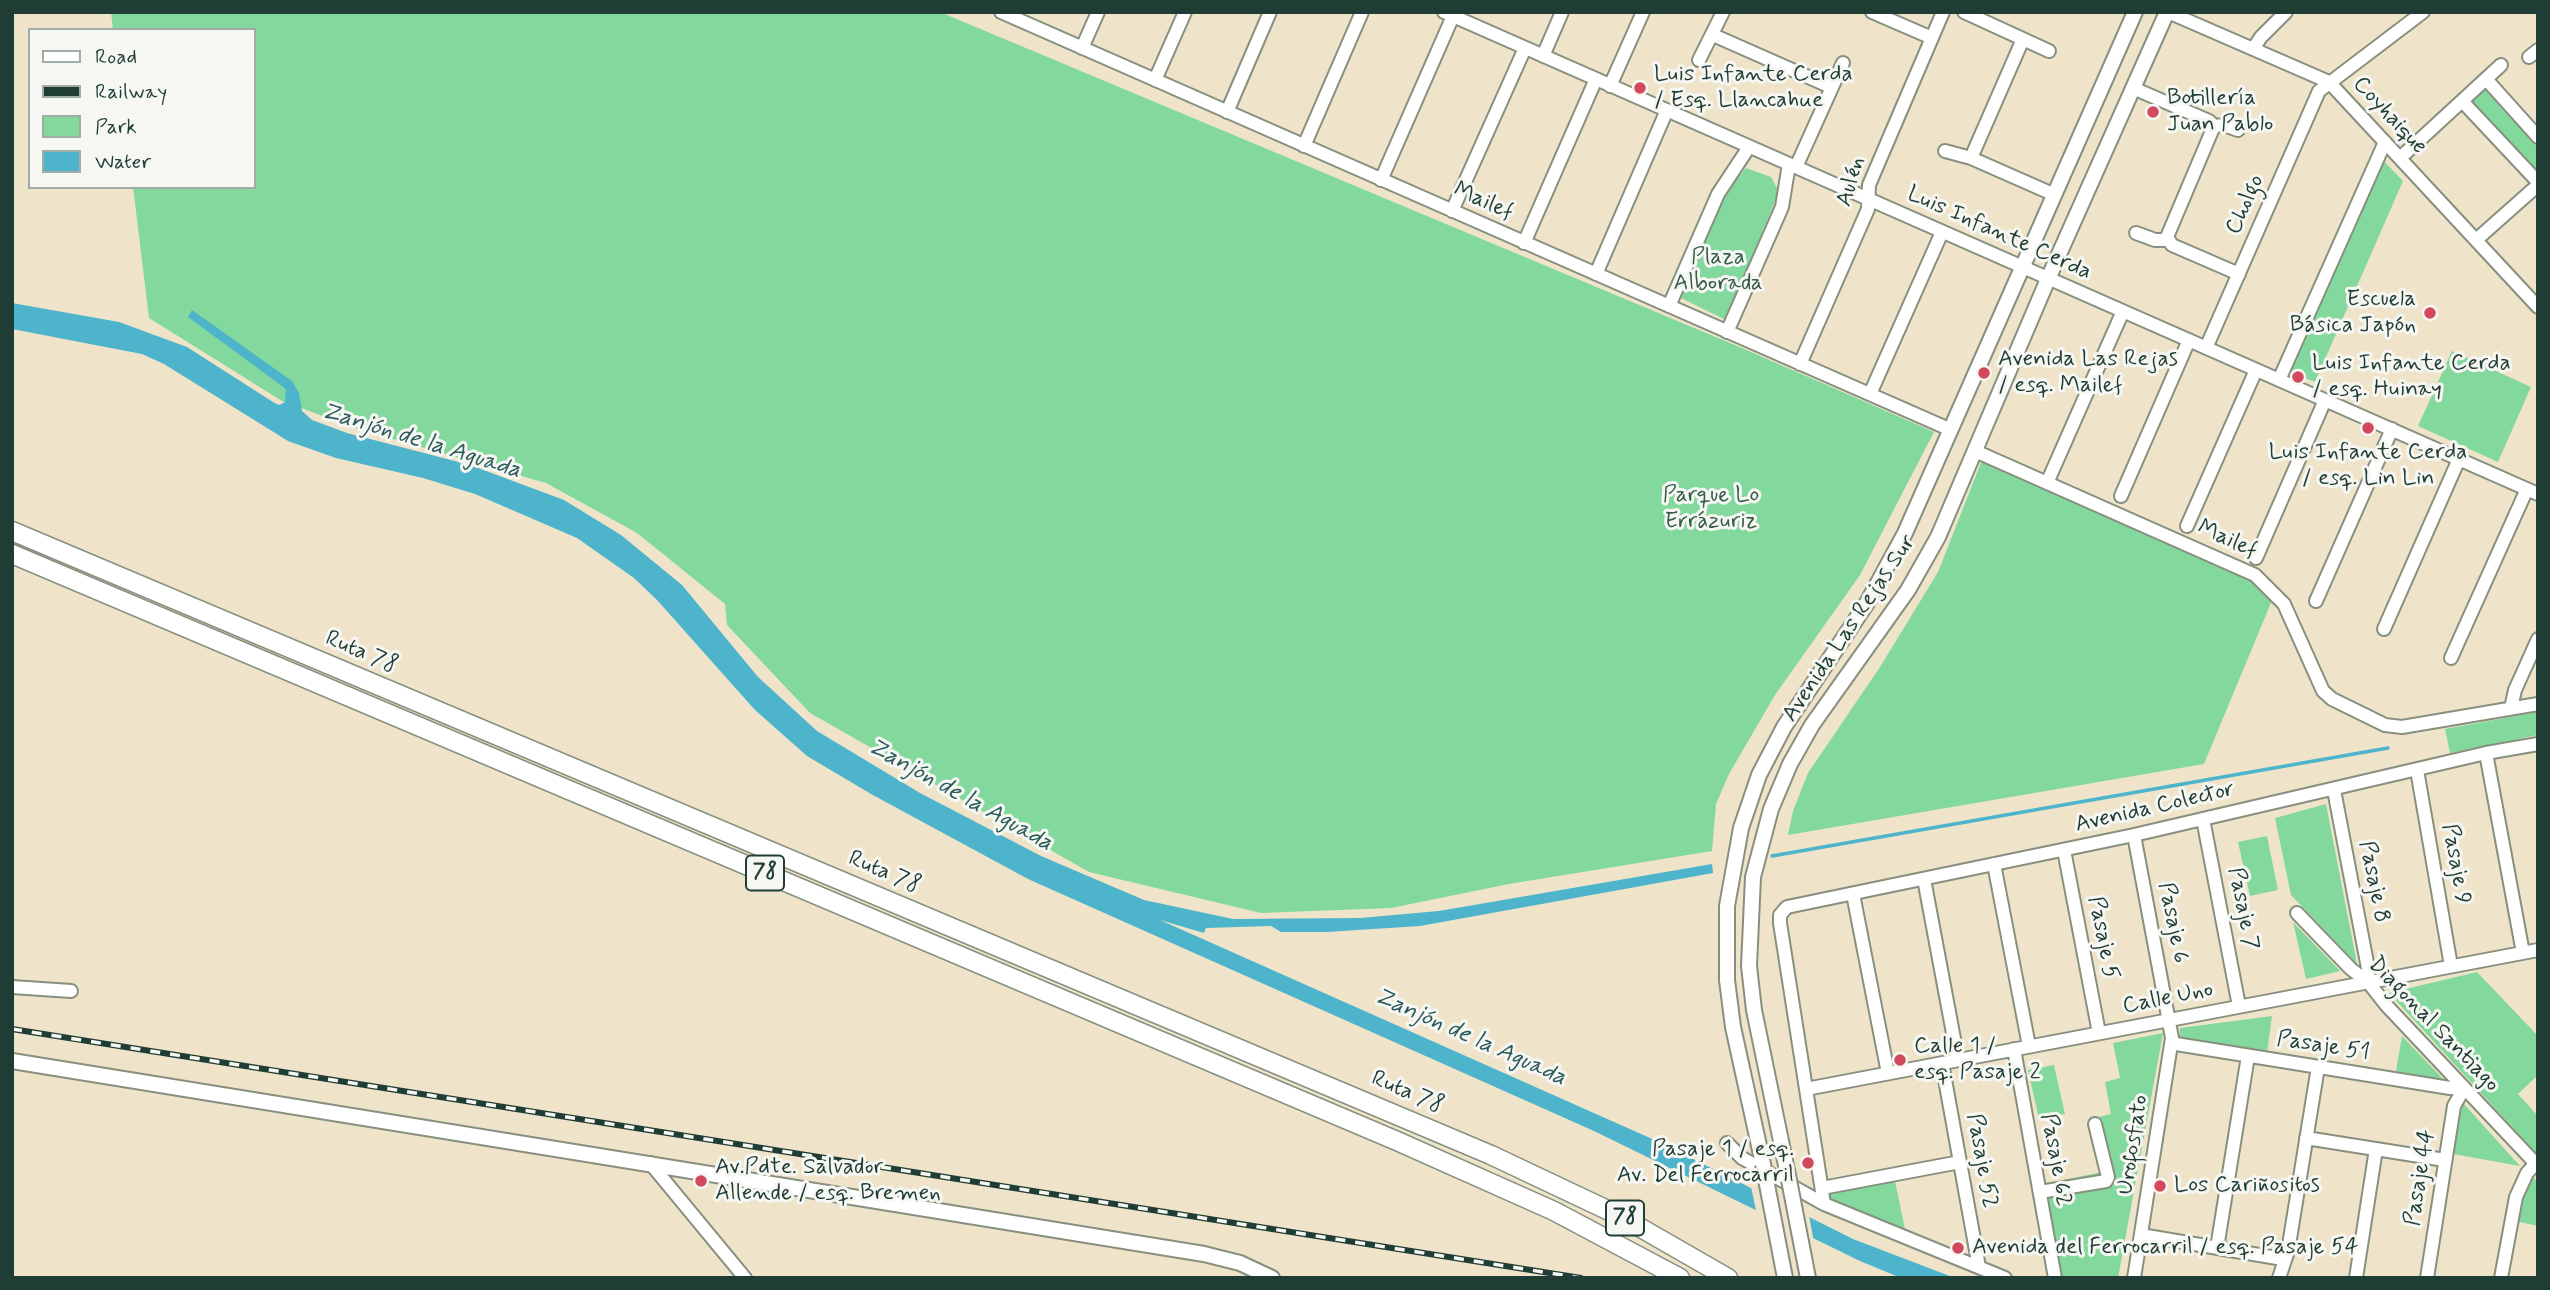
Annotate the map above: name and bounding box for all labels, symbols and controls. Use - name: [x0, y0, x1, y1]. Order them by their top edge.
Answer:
- legend: [28, 28, 256, 189]
- text: Road: [95, 43, 137, 71]
- place label: Luis Infante Cerda / Esq. Llancahue: [1654, 61, 1853, 115]
- street label: Coyhaique: [2346, 71, 2432, 161]
- text: Railway: [95, 78, 167, 106]
- marker: Luis Infante Cerda / Esq. Llancahue: [1632, 80, 1648, 96]
- place label: Botillería Juan Pablo: [2167, 85, 2273, 139]
- marker: Botillería Juan Pablo: [2145, 104, 2161, 120]
- text: Park: [95, 113, 137, 141]
- text: Water: [95, 148, 151, 176]
- street label: Aulén: [1831, 154, 1873, 210]
- street label: Cholgo: [2221, 171, 2271, 239]
- street label: Mailef: [1449, 177, 1517, 227]
- street label: Luis Infante Cerda: [1903, 181, 2095, 287]
- park label: Plaza Alborada: [1673, 244, 1763, 298]
- place label: Escuela Básica Japón: [2290, 286, 2416, 340]
- marker: Escuela Básica Japón: [2422, 305, 2438, 321]
- place label: Avenida Las Rejas / esq. Mailef: [1998, 346, 2178, 400]
- place label: Luis Infante Cerda / esq. Huinay: [2312, 350, 2511, 404]
- marker: Avenida Las Rejas / esq. Mailef: [1976, 365, 1992, 381]
- marker: Luis Infante Cerda / esq. Huinay: [2290, 369, 2306, 385]
- water label: Zanjón de la Aguada: [318, 398, 524, 486]
- marker: Luis Infante Cerda / esq. Lin Lin: [2360, 420, 2376, 436]
- place label: Luis Infante Cerda / esq. Lin Lin: [2269, 439, 2467, 493]
- park label: Parque Lo Errázuriz: [1663, 482, 1759, 536]
- street label: Mailef: [2193, 514, 2261, 566]
- street label: Avenida Las Rejas Sur: [1777, 530, 1923, 728]
- street label: Ruta 78: [321, 625, 401, 681]
- water label: Zanjón de la Aguada: [863, 733, 1057, 859]
- street label: Avenida Colector: [2073, 776, 2237, 840]
- street label: Pasaje 9: [2434, 822, 2476, 906]
- street label: Pasaje 8: [2352, 839, 2394, 925]
- street label: Ruta 78: [844, 845, 924, 901]
- road number: 78: [746, 856, 784, 890]
- street label: Pasaje 7: [2220, 865, 2264, 953]
- street label: Pasaje 6: [2151, 880, 2193, 966]
- street label: Pasaje 5: [2080, 894, 2124, 982]
- street label: Diagonal Santiago: [2361, 952, 2505, 1098]
- street label: Calle Uno: [2120, 977, 2216, 1021]
- water label: Zanjón de la Aguada: [1370, 983, 1570, 1093]
- street label: Pasaje 51: [2275, 1026, 2371, 1068]
- place label: Calle 1 / esq. Pasaje 2: [1914, 1033, 2041, 1087]
- marker: Calle 1 / esq. Pasaje 2: [1892, 1052, 1908, 1068]
- street label: Ruta 78: [1367, 1065, 1447, 1121]
- street label: Urofosfato: [2113, 1093, 2155, 1197]
- street label: Pasaje 52: [1959, 1111, 2003, 1211]
- street label: Pasaje 62: [2033, 1111, 2077, 1209]
- street label: Pasaje 44: [2400, 1128, 2442, 1228]
- place label: Pasaje 1 / esq. Av. Del Ferrocarril: [1617, 1136, 1794, 1190]
- place label: Av.Pdte. Salvador Allende / esq. Bremen: [715, 1154, 941, 1208]
- marker: Pasaje 1 / esq. Av. Del Ferrocarril: [1800, 1155, 1816, 1171]
- place label: Los Cariñositos: [2174, 1172, 2320, 1200]
- marker: Av.Pdte. Salvador Allende / esq. Bremen: [693, 1173, 709, 1189]
- marker: Los Cariñositos: [2152, 1178, 2168, 1194]
- road number: 78: [1606, 1200, 1644, 1236]
- place label: Avenida del Ferrocarril / esq. Pasaje 54: [1972, 1234, 2358, 1262]
- marker: Avenida del Ferrocarril / esq. Pasaje 54: [1950, 1240, 1966, 1256]

